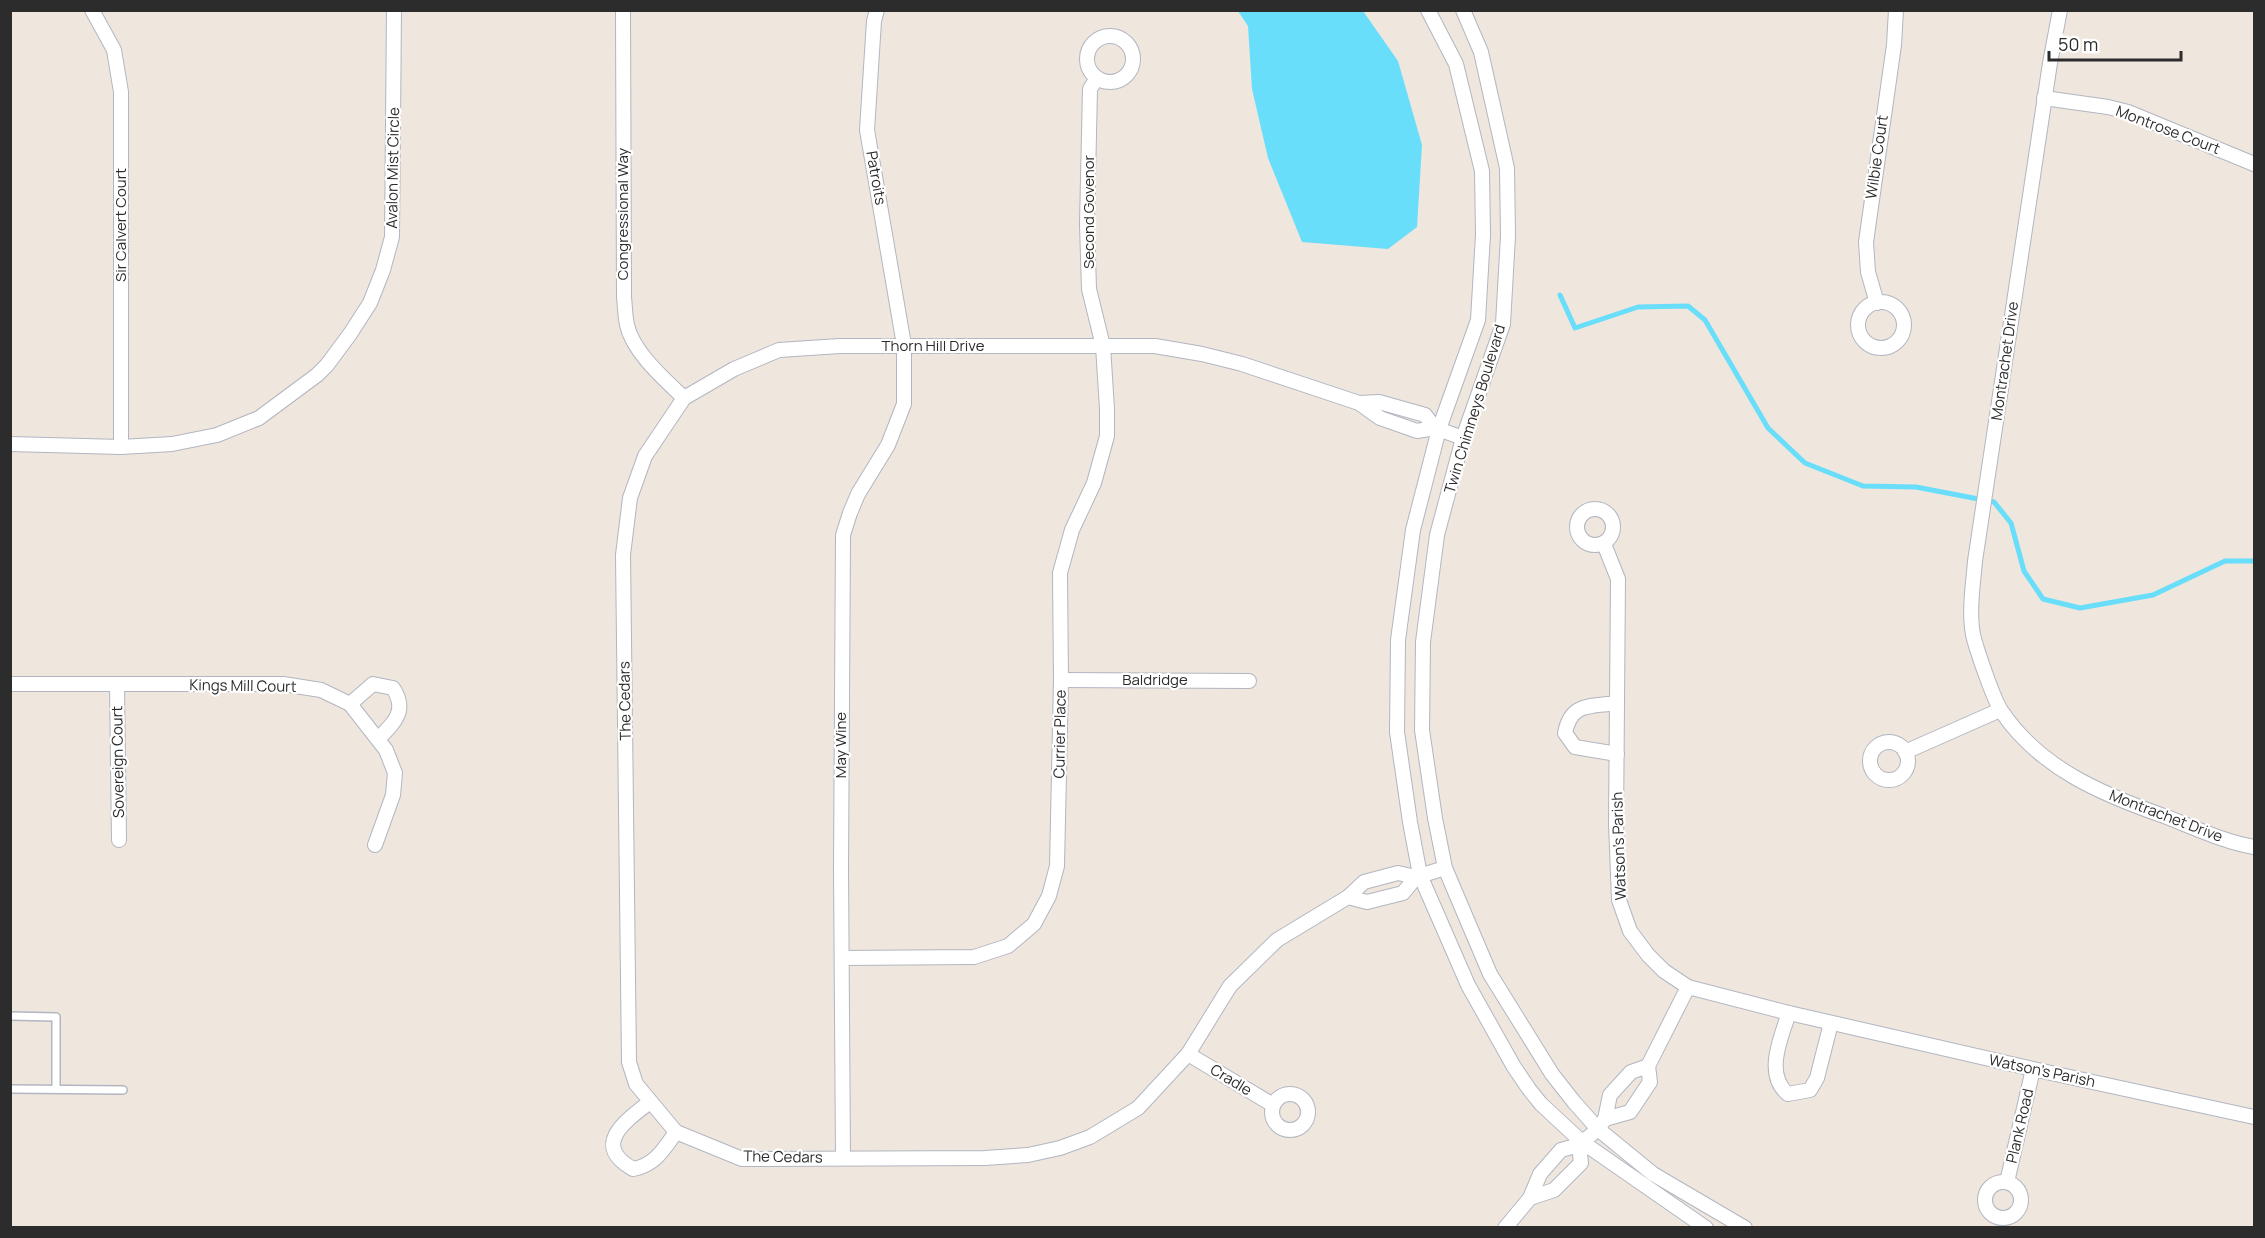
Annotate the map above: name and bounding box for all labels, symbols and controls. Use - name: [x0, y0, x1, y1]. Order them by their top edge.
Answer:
- scale bar: [2049, 24, 2181, 62]
- text: 50 m: [2058, 32, 2098, 56]
- street label: Montrose Court: [2113, 100, 2223, 159]
- street label: Avalon Mist Circle: [381, 107, 404, 229]
- street label: Wilbie Court: [1860, 113, 1893, 200]
- street label: Congressional Way: [612, 148, 633, 280]
- street label: Patroits: [861, 149, 892, 207]
- street label: Second Govenor: [1078, 154, 1099, 269]
- street label: Sir Calvert Court: [110, 168, 131, 282]
- street label: Montrachet Drive: [1986, 300, 2023, 422]
- street label: Twin Chimneys Boulevard: [1439, 322, 1510, 496]
- street label: Thorn Hill Drive: [882, 335, 985, 356]
- street label: The Cedars: [613, 661, 636, 741]
- street label: Baldridge: [1122, 669, 1188, 690]
- street label: Kings Mill Court: [189, 674, 297, 697]
- street label: Currier Place: [1048, 689, 1071, 779]
- street label: Sovereign Court: [106, 706, 129, 818]
- street label: May Wine: [830, 712, 851, 778]
- street label: Montrachet Drive: [2106, 784, 2226, 847]
- street label: Watson's Parish: [1606, 791, 1631, 901]
- street label: Watson's Parish: [1987, 1049, 2097, 1092]
- street label: Cradle: [1206, 1059, 1256, 1100]
- street label: Plank Road: [2001, 1087, 2038, 1165]
- street label: The Cedars: [743, 1145, 823, 1168]

